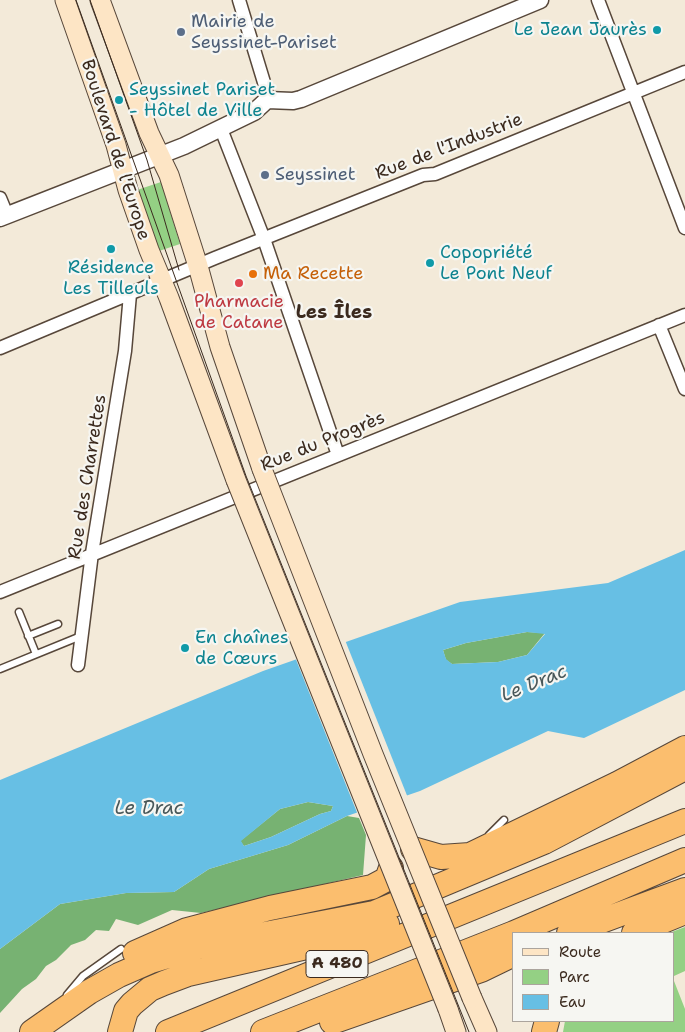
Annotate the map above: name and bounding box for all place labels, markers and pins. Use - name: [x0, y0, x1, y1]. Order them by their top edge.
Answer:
- place label: Mairie de Seyssinet-Pariset: [191, 11, 337, 54]
- place label: Le Jean Jaurès: [514, 19, 647, 41]
- marker: Le Jean Jaurès: [651, 24, 663, 36]
- marker: Mairie de Seyssinet-Pariset: [175, 26, 187, 38]
- place label: Seyssinet Pariset - Hôtel de Ville: [129, 79, 275, 122]
- marker: Seyssinet Pariset - Hôtel de Ville: [113, 94, 125, 106]
- place label: Seyssinet: [275, 164, 356, 186]
- marker: Seyssinet: [259, 169, 271, 181]
- place label: Copopriété Le Pont Neuf: [440, 242, 552, 284]
- marker: Résidence Les Tilleuls: [105, 243, 117, 255]
- place label: Résidence Les Tilleuls: [63, 257, 159, 300]
- marker: Copopriété Le Pont Neuf: [424, 257, 436, 269]
- place label: Ma Recette: [263, 263, 363, 285]
- marker: Ma Recette: [247, 268, 259, 280]
- marker: Pharmacie de Catane: [233, 277, 245, 289]
- place label: Pharmacie de Catane: [194, 291, 284, 334]
- place label: En chaînes de Cœurs: [195, 627, 289, 670]
- marker: En chaînes de Cœurs: [179, 642, 191, 654]

